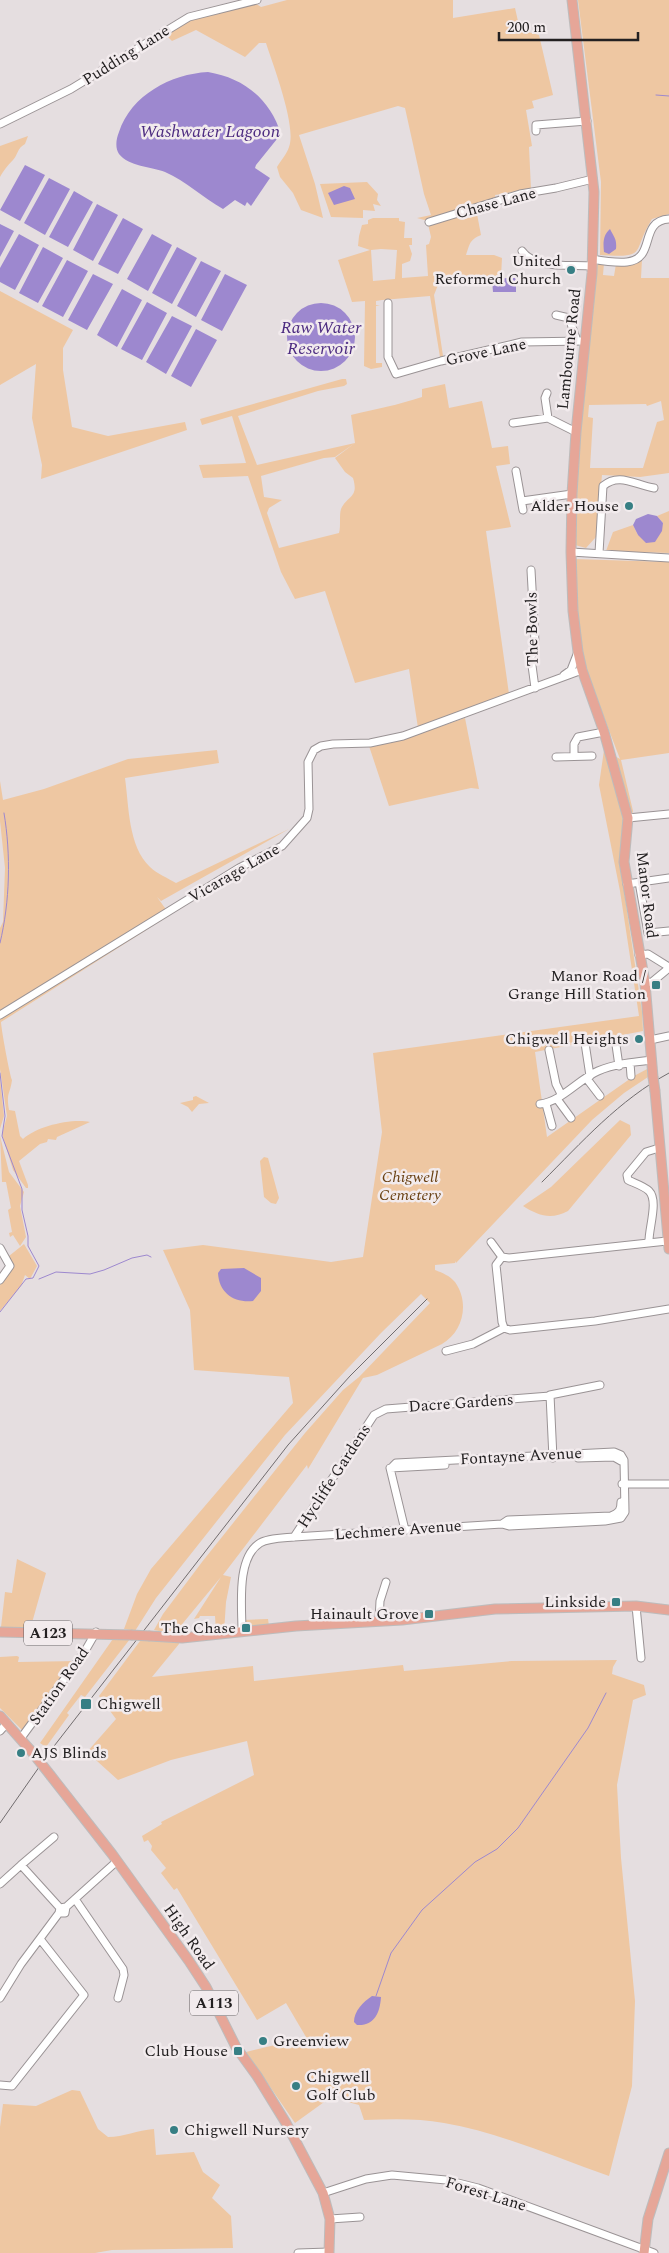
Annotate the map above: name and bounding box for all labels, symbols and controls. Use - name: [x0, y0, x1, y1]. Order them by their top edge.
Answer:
- scale bar: [499, 10, 638, 42]
- text: 200 m: [507, 16, 546, 39]
- street label: Pudding Lane: [78, 19, 174, 91]
- water label: Washwater Lagoon: [140, 118, 281, 145]
- street label: Chase Lane: [453, 181, 539, 225]
- place label: United Reformed Church: [435, 249, 561, 291]
- marker: United Reformed Church: [565, 264, 577, 276]
- street label: Lambourne Road: [551, 287, 587, 411]
- water label: Raw Water Reservoir: [281, 314, 362, 362]
- street label: Grove Lane: [444, 332, 528, 372]
- place label: Alder House: [530, 494, 619, 518]
- marker: Alder House: [623, 500, 635, 512]
- street label: The Bowls: [519, 591, 545, 667]
- street label: Vicarage Lane: [184, 837, 284, 909]
- street label: Manor Road: [630, 850, 664, 940]
- place label: Manor Road / Grange Hill Station: [508, 964, 646, 1006]
- marker: Manor Road / Grange Hill Station: [650, 979, 662, 991]
- place label: Chigwell Heights: [505, 1027, 629, 1051]
- marker: Chigwell Heights: [633, 1033, 645, 1045]
- park label: Chigwell Cemetery: [379, 1165, 441, 1207]
- street label: Dacre Gardens: [408, 1387, 514, 1419]
- street label: Hycliffe Gardens: [291, 1419, 377, 1533]
- street label: Fontayne Avenue: [459, 1441, 583, 1471]
- street label: Lechmere Avenue: [334, 1514, 462, 1546]
- place label: Linkside: [544, 1590, 606, 1614]
- marker: Linkside: [610, 1596, 622, 1608]
- place label: Hainault Grove: [310, 1602, 419, 1626]
- marker: Hainault Grove: [423, 1608, 435, 1620]
- place label: The Chase: [161, 1616, 236, 1640]
- road number: A123: [24, 1620, 72, 1646]
- marker: The Chase: [240, 1622, 252, 1634]
- street label: Station Road: [23, 1642, 95, 1730]
- place label: Chigwell: [97, 1692, 161, 1716]
- marker: Chigwell: [79, 1697, 93, 1711]
- place label: AJS Blinds: [31, 1741, 107, 1765]
- marker: AJS Blinds: [15, 1747, 27, 1759]
- street label: High Road: [157, 1899, 221, 1975]
- road number: A113: [190, 1990, 238, 2016]
- place label: Greenview: [273, 2029, 350, 2053]
- marker: Greenview: [257, 2035, 269, 2047]
- place label: Club House: [145, 2039, 228, 2063]
- marker: Club House: [232, 2045, 244, 2057]
- place label: Chigwell Golf Club: [306, 2065, 375, 2107]
- marker: Chigwell Golf Club: [290, 2080, 302, 2092]
- place label: Chigwell Nursery: [184, 2118, 310, 2142]
- marker: Chigwell Nursery: [168, 2124, 180, 2136]
- street label: Forest Lane: [443, 2170, 529, 2218]

